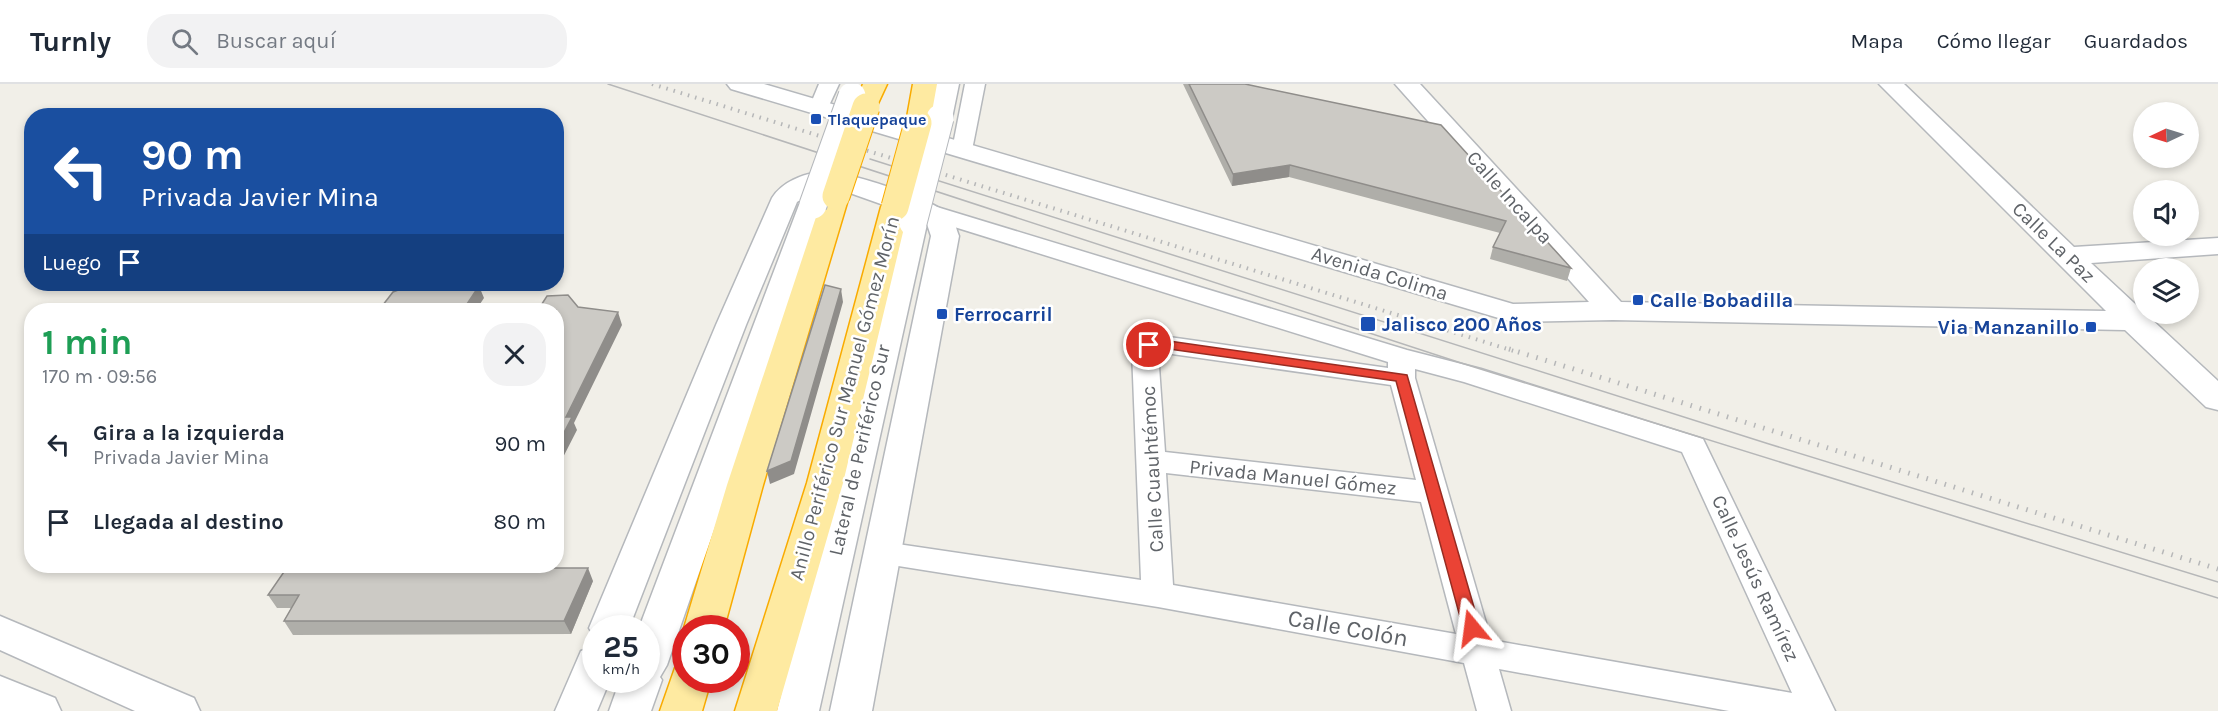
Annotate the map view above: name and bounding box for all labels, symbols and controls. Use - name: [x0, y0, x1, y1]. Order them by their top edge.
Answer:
- search box: [147, 14, 567, 68]
- text: Turnly: [30, 25, 111, 58]
- icon: search: [168, 25, 201, 58]
- text: Buscar aquí: [216, 28, 336, 54]
- text: Mapa: [1850, 29, 1904, 53]
- text: Cómo llegar: [1937, 29, 2051, 53]
- text: Guardados: [2084, 29, 2188, 53]
- north arrow: [2133, 102, 2199, 168]
- map controls: [2133, 102, 2199, 324]
- place label: Tlaquepaque: [828, 110, 926, 129]
- marker: Tlaquepaque: [809, 112, 823, 126]
- text: 90 m: [141, 130, 244, 180]
- icon: left: [42, 132, 120, 210]
- street label: Calle Incalpa: [1462, 146, 1557, 248]
- button: sound: [2133, 180, 2199, 246]
- text: Privada Javier Mina: [141, 181, 379, 213]
- street label: Calle La Paz: [2007, 197, 2100, 288]
- street label: Anillo Periférico Sur Manuel Gómez Morín: [785, 213, 904, 583]
- street label: Avenida Colima: [1309, 242, 1451, 305]
- icon: arrive: [113, 246, 146, 279]
- text: Luego: [42, 250, 101, 276]
- button: layers: [2133, 258, 2199, 324]
- place label: Calle Bobadilla: [1650, 289, 1793, 312]
- marker: Calle Bobadilla: [1631, 293, 1645, 307]
- place label: Ferrocarril: [954, 303, 1053, 326]
- marker: Ferrocarril: [935, 307, 949, 321]
- place label: Jalisco 200 Años: [1382, 313, 1542, 336]
- marker: Jalisco 200 Años: [1359, 315, 1377, 333]
- place label: Via Manzanillo: [1938, 316, 2079, 339]
- pin: [1123, 319, 1174, 370]
- marker: Via Manzanillo: [2084, 320, 2098, 334]
- text: 1 min: [42, 321, 132, 363]
- button: close: [483, 323, 546, 386]
- icon: arrive: [1132, 328, 1165, 361]
- street label: Lateral de Periférico Sur: [824, 342, 895, 558]
- text: 170 m · 09:56: [42, 365, 157, 388]
- street label: Calle Cuauhtémoc: [1137, 385, 1168, 553]
- text: Gira a la izquierda: [93, 420, 285, 446]
- icon: left: [42, 428, 75, 461]
- text: 90 m: [494, 431, 546, 457]
- text: Privada Javier Mina: [93, 446, 269, 469]
- street label: Privada Manuel Gómez: [1188, 455, 1398, 500]
- street label: Calle Jesús Ramírez: [1707, 491, 1804, 665]
- icon: arrive: [42, 506, 75, 539]
- text: Llegada al destino: [93, 509, 284, 535]
- text: 80 m: [494, 509, 546, 535]
- position arrow: [1440, 596, 1504, 660]
- street label: Calle Colón: [1286, 604, 1410, 652]
- speed limit sign: 30: [672, 615, 750, 693]
- text: 25: [603, 629, 639, 665]
- text: km/h: [602, 660, 640, 678]

